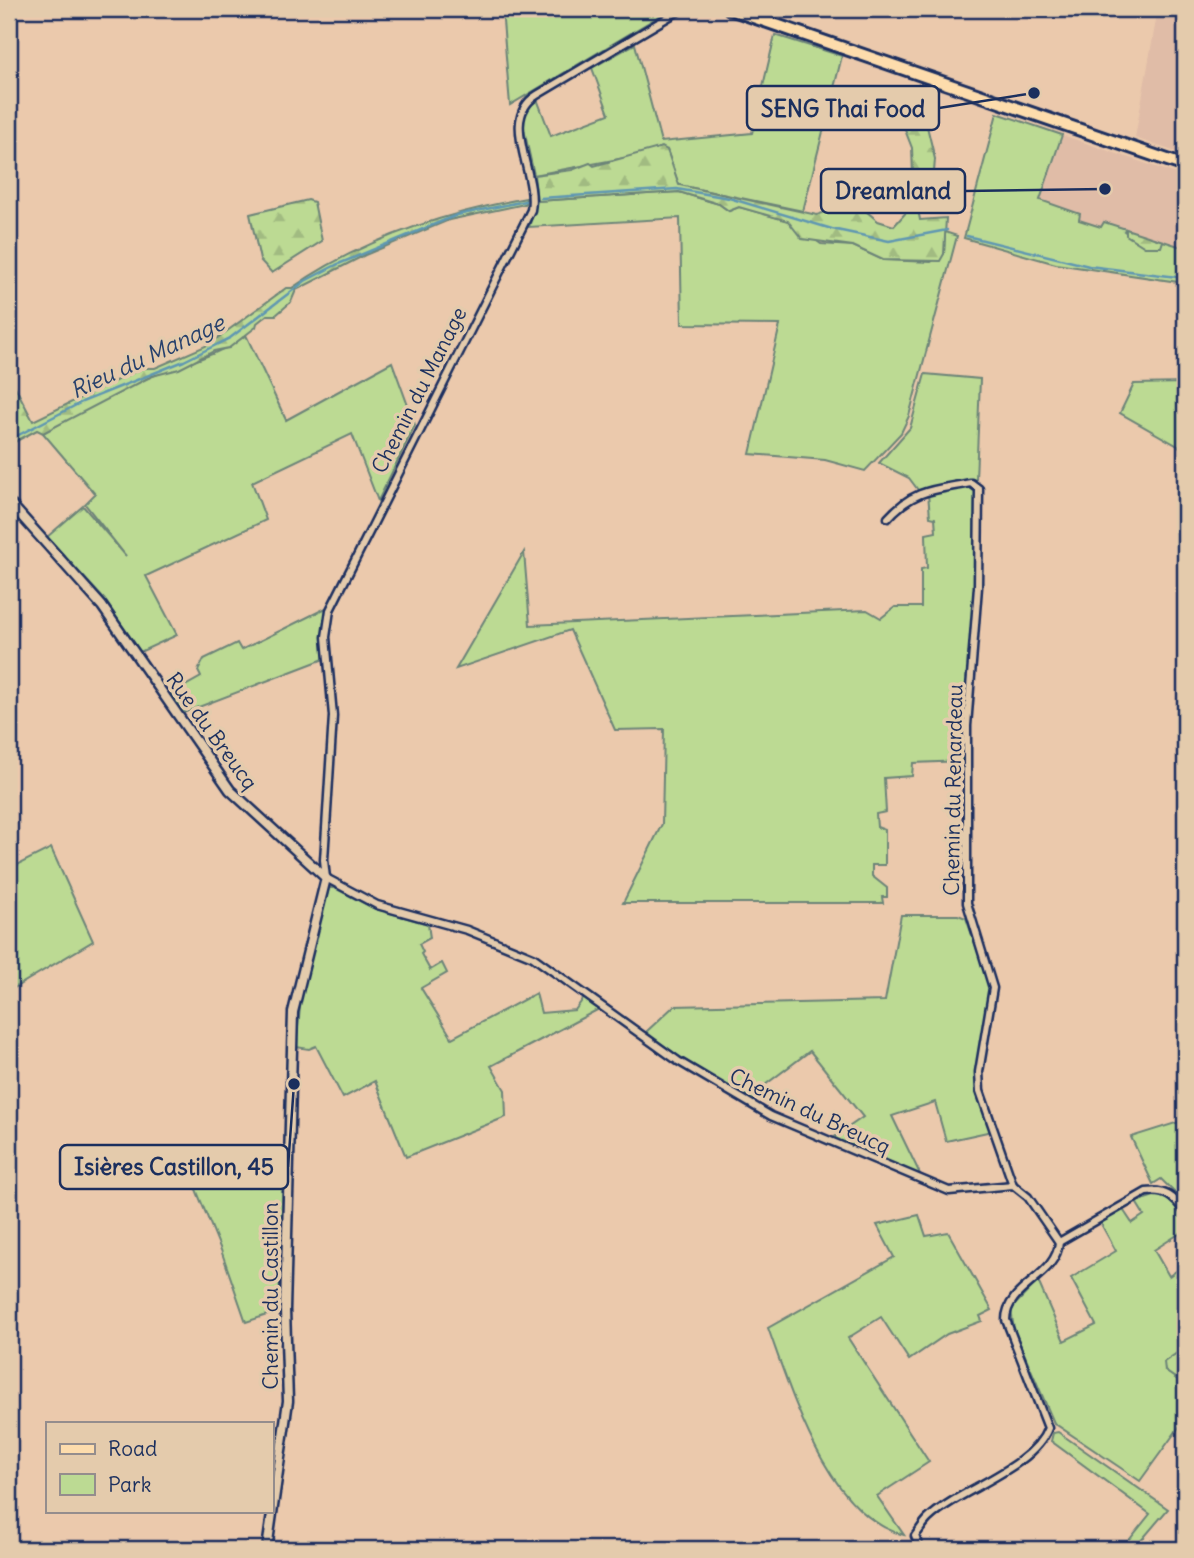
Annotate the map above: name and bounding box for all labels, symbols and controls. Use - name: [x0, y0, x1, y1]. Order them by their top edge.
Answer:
- callout: SENG Thai Food: [747, 86, 939, 130]
- text: SENG Thai Food: [761, 94, 926, 123]
- callout: Dreamland: [821, 169, 965, 213]
- text: Dreamland: [835, 176, 951, 205]
- street label: Chemin du Manage: [365, 302, 473, 478]
- water label: Rieu du Manage: [65, 307, 230, 404]
- street label: Rue du Breucq: [160, 667, 264, 795]
- street label: Chemin du Renardeau: [938, 684, 968, 896]
- street label: Chemin du Breucq: [725, 1062, 895, 1160]
- callout: Isières Castillon, 45: [60, 1145, 288, 1189]
- text: Isières Castillon, 45: [74, 1152, 274, 1181]
- street label: Chemin du Castillon: [257, 1202, 284, 1390]
- legend: [46, 1422, 273, 1512]
- text: Road: [108, 1435, 157, 1462]
- text: Park: [108, 1471, 151, 1498]

